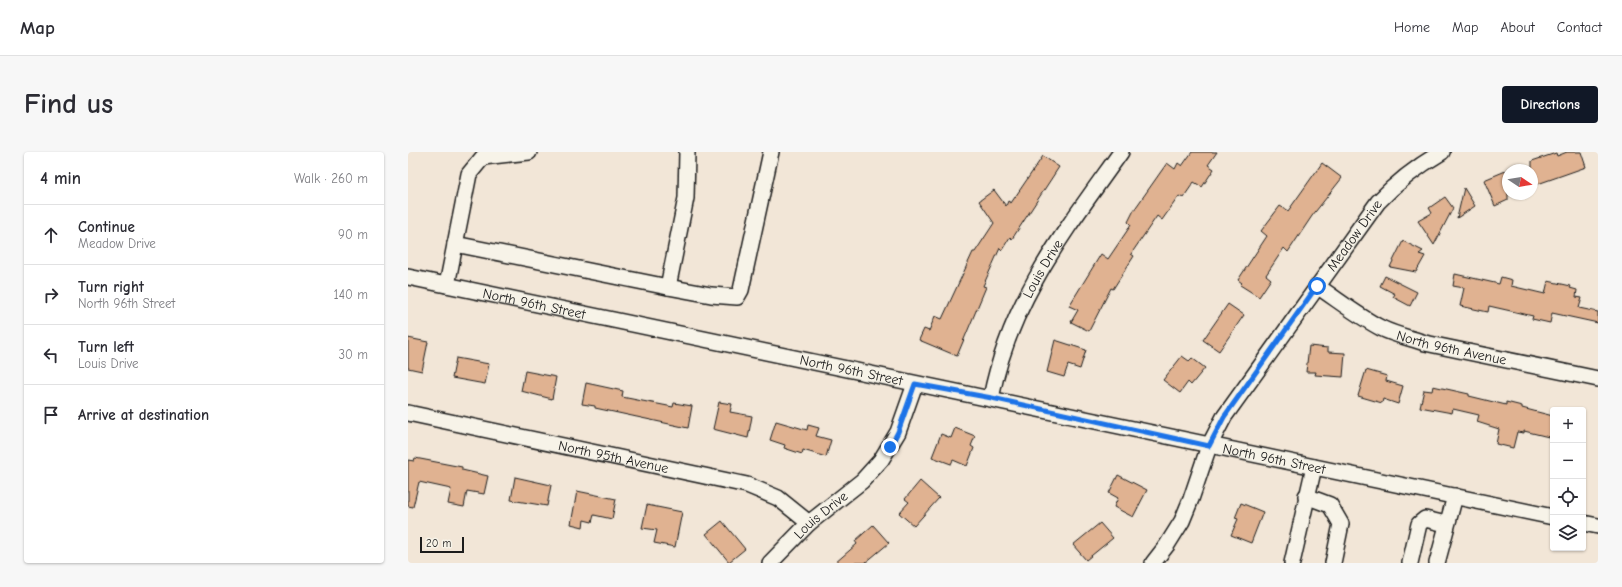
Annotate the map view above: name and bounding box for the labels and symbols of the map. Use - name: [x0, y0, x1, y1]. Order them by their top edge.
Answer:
- north arrow: [1502, 164, 1538, 200]
- street label: Meadow Drive: [1323, 197, 1386, 275]
- street label: Louis Drive: [1019, 236, 1067, 301]
- route start: [1308, 277, 1326, 295]
- street label: North 96th Street: [481, 285, 588, 323]
- street label: North 96th Avenue: [1394, 327, 1508, 369]
- street label: North 96th Street: [798, 351, 905, 390]
- street label: North 95th Avenue: [557, 437, 670, 477]
- route end: [881, 438, 899, 456]
- street label: North 96th Street: [1221, 440, 1328, 478]
- street label: Louis Drive: [790, 488, 851, 543]
- scale bar: [420, 535, 464, 554]

